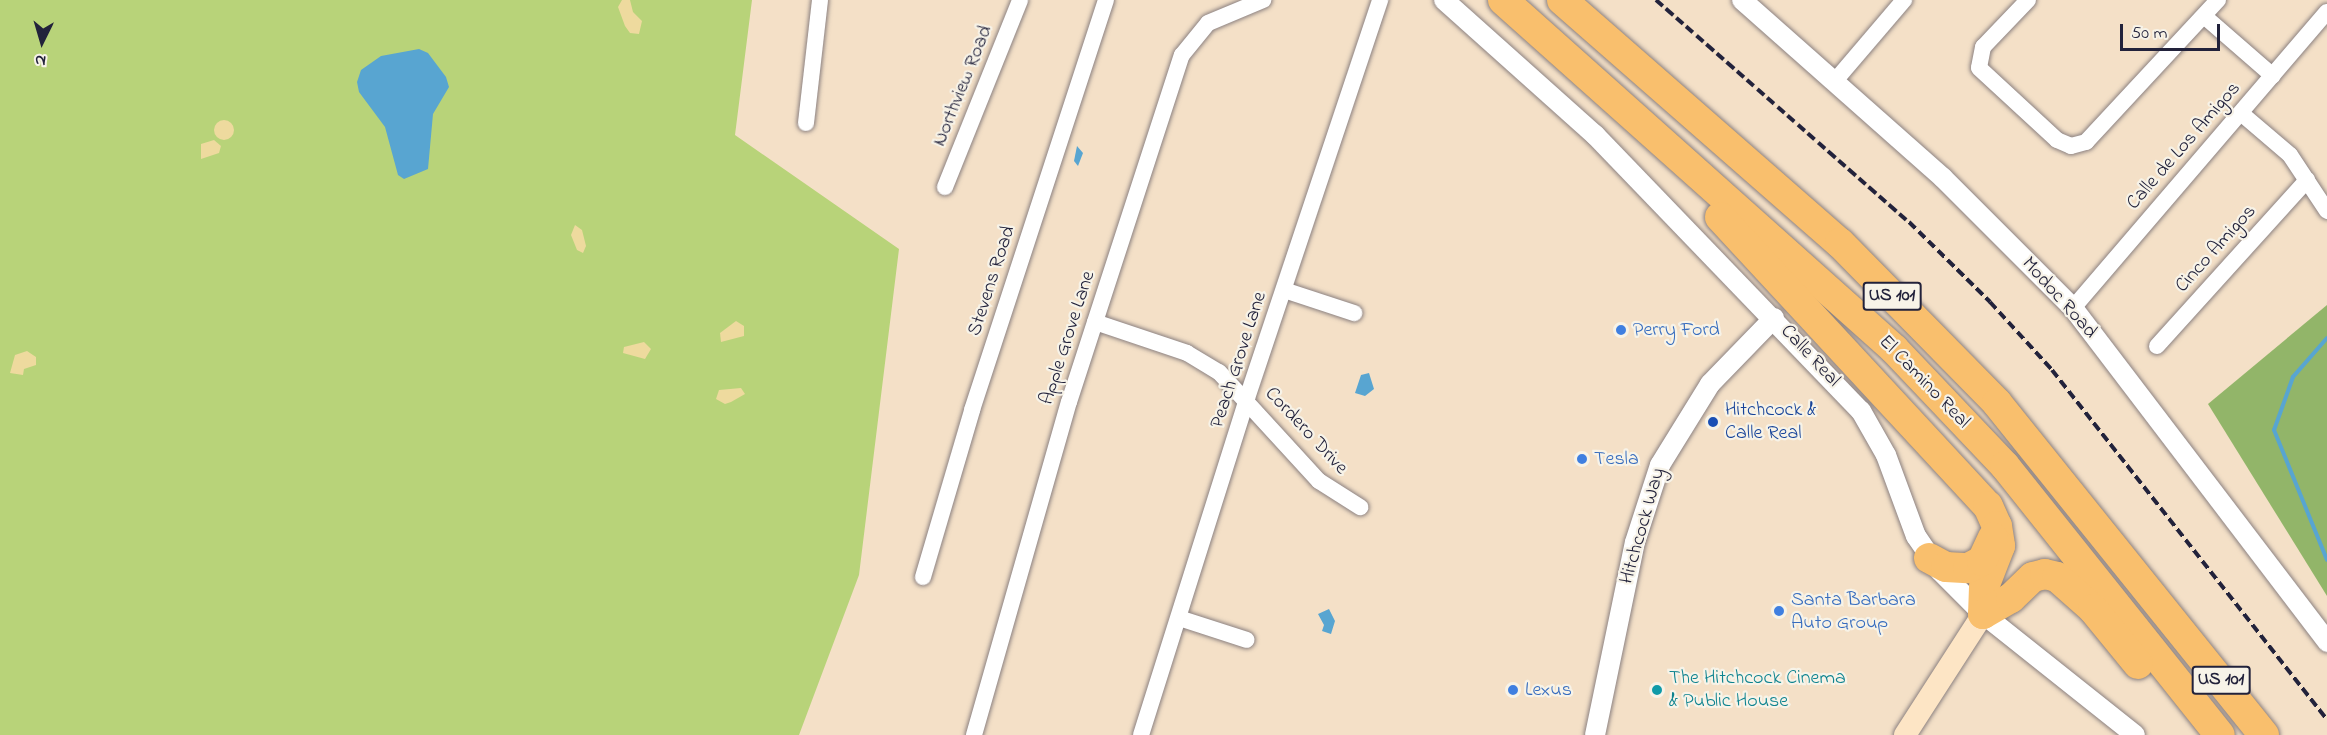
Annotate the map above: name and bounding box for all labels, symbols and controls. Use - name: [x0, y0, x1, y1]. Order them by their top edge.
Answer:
- north arrow: [12, 12, 72, 72]
- scale bar: [2123, 12, 2224, 50]
- text: 50 m: [2131, 21, 2168, 47]
- street label: Northview Road: [928, 22, 998, 150]
- text: N: [34, 48, 47, 72]
- street label: Calle de Los Amigos: [2122, 77, 2246, 215]
- street label: Cinco Amigos: [2170, 200, 2262, 298]
- street label: Stevens Road: [963, 223, 1021, 339]
- street label: Modoc Road: [2016, 252, 2102, 344]
- street label: Apple Grove Lane: [1035, 268, 1101, 408]
- road number: US 101: [1862, 281, 1922, 311]
- street label: Peach Grove Lane: [1206, 289, 1272, 431]
- place label: Perry Ford: [1633, 318, 1720, 342]
- street label: Calle Real: [1775, 320, 1845, 392]
- marker: Perry Ford: [1614, 323, 1628, 337]
- street label: El Camino Real: [1873, 330, 1975, 434]
- street label: Cordero Drive: [1259, 382, 1353, 480]
- place label: Hitchcock & Calle Real: [1725, 398, 1816, 445]
- marker: Hitchcock & Calle Real: [1706, 415, 1720, 429]
- place label: Tesla: [1594, 447, 1639, 471]
- marker: Tesla: [1575, 452, 1589, 466]
- street label: Hitchcock Way: [1615, 465, 1671, 587]
- place label: Santa Barbara Auto Group: [1791, 588, 1916, 635]
- marker: Santa Barbara Auto Group: [1772, 604, 1786, 618]
- road number: US 101: [2191, 665, 2251, 695]
- place label: The Hitchcock Cinema & Public House: [1669, 666, 1846, 713]
- place label: Lexus: [1525, 678, 1572, 702]
- marker: Lexus: [1506, 683, 1520, 697]
- marker: The Hitchcock Cinema & Public House: [1650, 683, 1664, 697]

